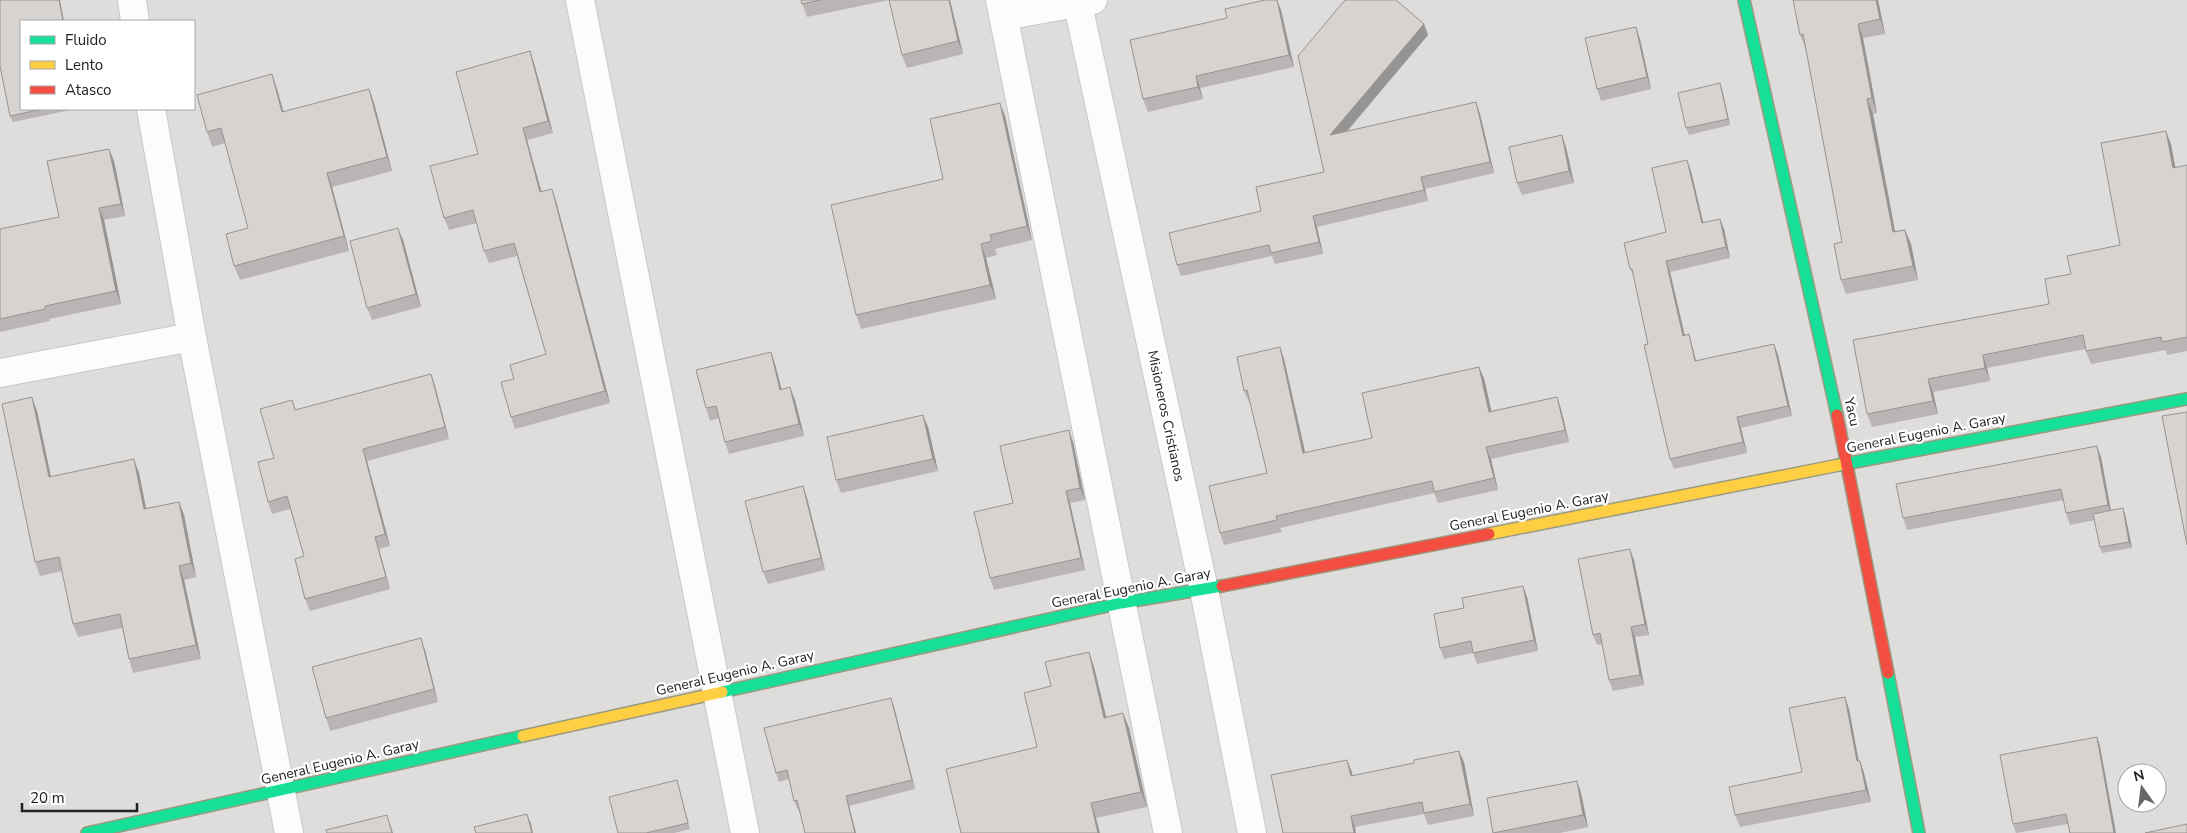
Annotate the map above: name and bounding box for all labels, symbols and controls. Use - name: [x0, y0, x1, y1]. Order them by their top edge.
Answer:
- legend: [20, 20, 195, 110]
- text: Fluido: [65, 30, 107, 50]
- text: Lento: [65, 55, 103, 75]
- text: Atasco: [65, 80, 111, 100]
- street label: Misioneros Cristianos: [1143, 349, 1189, 484]
- street label: Yacu: [1839, 395, 1865, 428]
- street label: General Eugenio A. Garay: [1845, 408, 2008, 458]
- street label: General Eugenio A. Garay: [1448, 486, 1611, 536]
- street label: General Eugenio A. Garay: [1050, 563, 1213, 613]
- street label: General Eugenio A. Garay: [654, 645, 817, 700]
- street label: General Eugenio A. Garay: [259, 734, 422, 789]
- north arrow: [2117, 763, 2167, 813]
- text: N: [2132, 765, 2146, 786]
- scale bar: [22, 780, 138, 812]
- text: 20 m: [30, 788, 65, 808]

